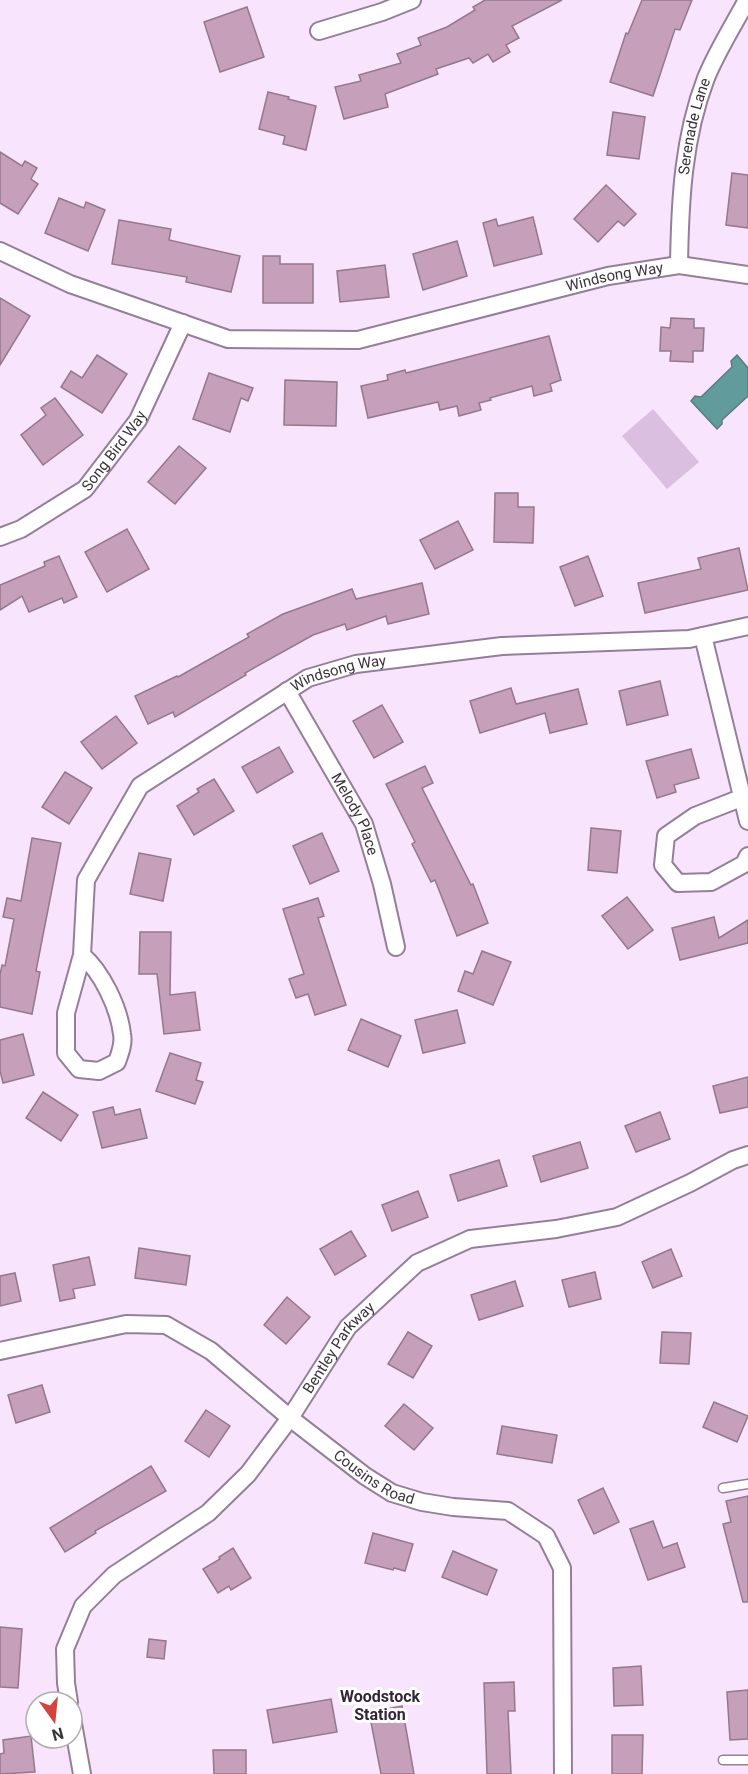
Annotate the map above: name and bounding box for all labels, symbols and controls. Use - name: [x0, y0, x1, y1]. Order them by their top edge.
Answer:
- street label: Serenade Lane: [675, 75, 714, 176]
- street label: Windsong Way: [564, 259, 664, 295]
- street label: Song Bird Way: [78, 408, 150, 495]
- street label: Windsong Way: [287, 651, 387, 696]
- street label: Melody Place: [327, 770, 382, 857]
- street label: Bentley Parkway: [299, 1298, 378, 1397]
- street label: Cousins Road: [330, 1446, 417, 1508]
- district label: Woodstock Station: [340, 1687, 421, 1724]
- north arrow: [24, 1690, 84, 1750]
- text: N: [50, 1723, 66, 1745]

